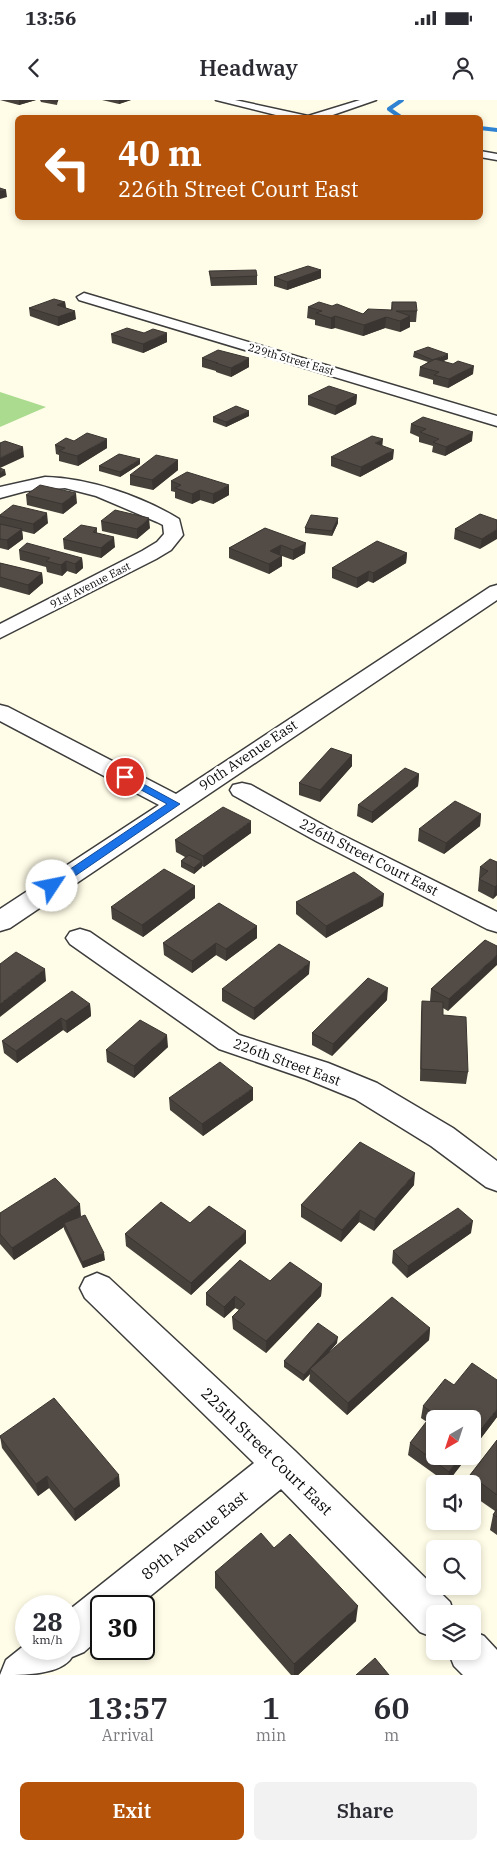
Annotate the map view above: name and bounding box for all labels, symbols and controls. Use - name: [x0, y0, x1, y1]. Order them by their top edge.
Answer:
- text: 13:56: [25, 6, 76, 30]
- text: Headway: [199, 53, 298, 82]
- icon: back: [20, 54, 48, 82]
- icon: person: [449, 54, 477, 82]
- text: 40 m: [118, 130, 202, 176]
- icon: left: [35, 135, 100, 200]
- text: 226th Street Court East: [118, 174, 358, 203]
- street label: 229th Street East: [246, 340, 336, 378]
- street label: 91st Avenue East: [47, 559, 133, 611]
- street label: 90th Avenue East: [196, 716, 301, 794]
- pin: [104, 756, 146, 798]
- icon: arrive: [111, 763, 139, 791]
- street label: 226th Street Court East: [297, 814, 441, 900]
- position arrow: [25, 859, 77, 911]
- street label: 226th Street East: [231, 1034, 343, 1090]
- street label: 225th Street Court East: [197, 1383, 337, 1519]
- north arrow: [426, 1410, 481, 1465]
- map controls: [426, 1410, 481, 1660]
- button: sound: [426, 1475, 481, 1530]
- street label: 89th Avenue East: [137, 1486, 251, 1584]
- button: search: [426, 1540, 481, 1595]
- speed limit sign: 30: [90, 1595, 155, 1660]
- text: 28: [32, 1605, 63, 1638]
- button: layers: [426, 1605, 481, 1660]
- text: km/h: [32, 1632, 63, 1647]
- text: 13:57: [87, 1688, 168, 1727]
- text: 1: [262, 1688, 280, 1727]
- text: 60: [374, 1688, 410, 1727]
- text: Arrival: [102, 1725, 154, 1745]
- text: min: [256, 1725, 286, 1745]
- text: m: [384, 1725, 399, 1745]
- button: Exit: [20, 1782, 244, 1840]
- button: Share: [254, 1782, 477, 1840]

